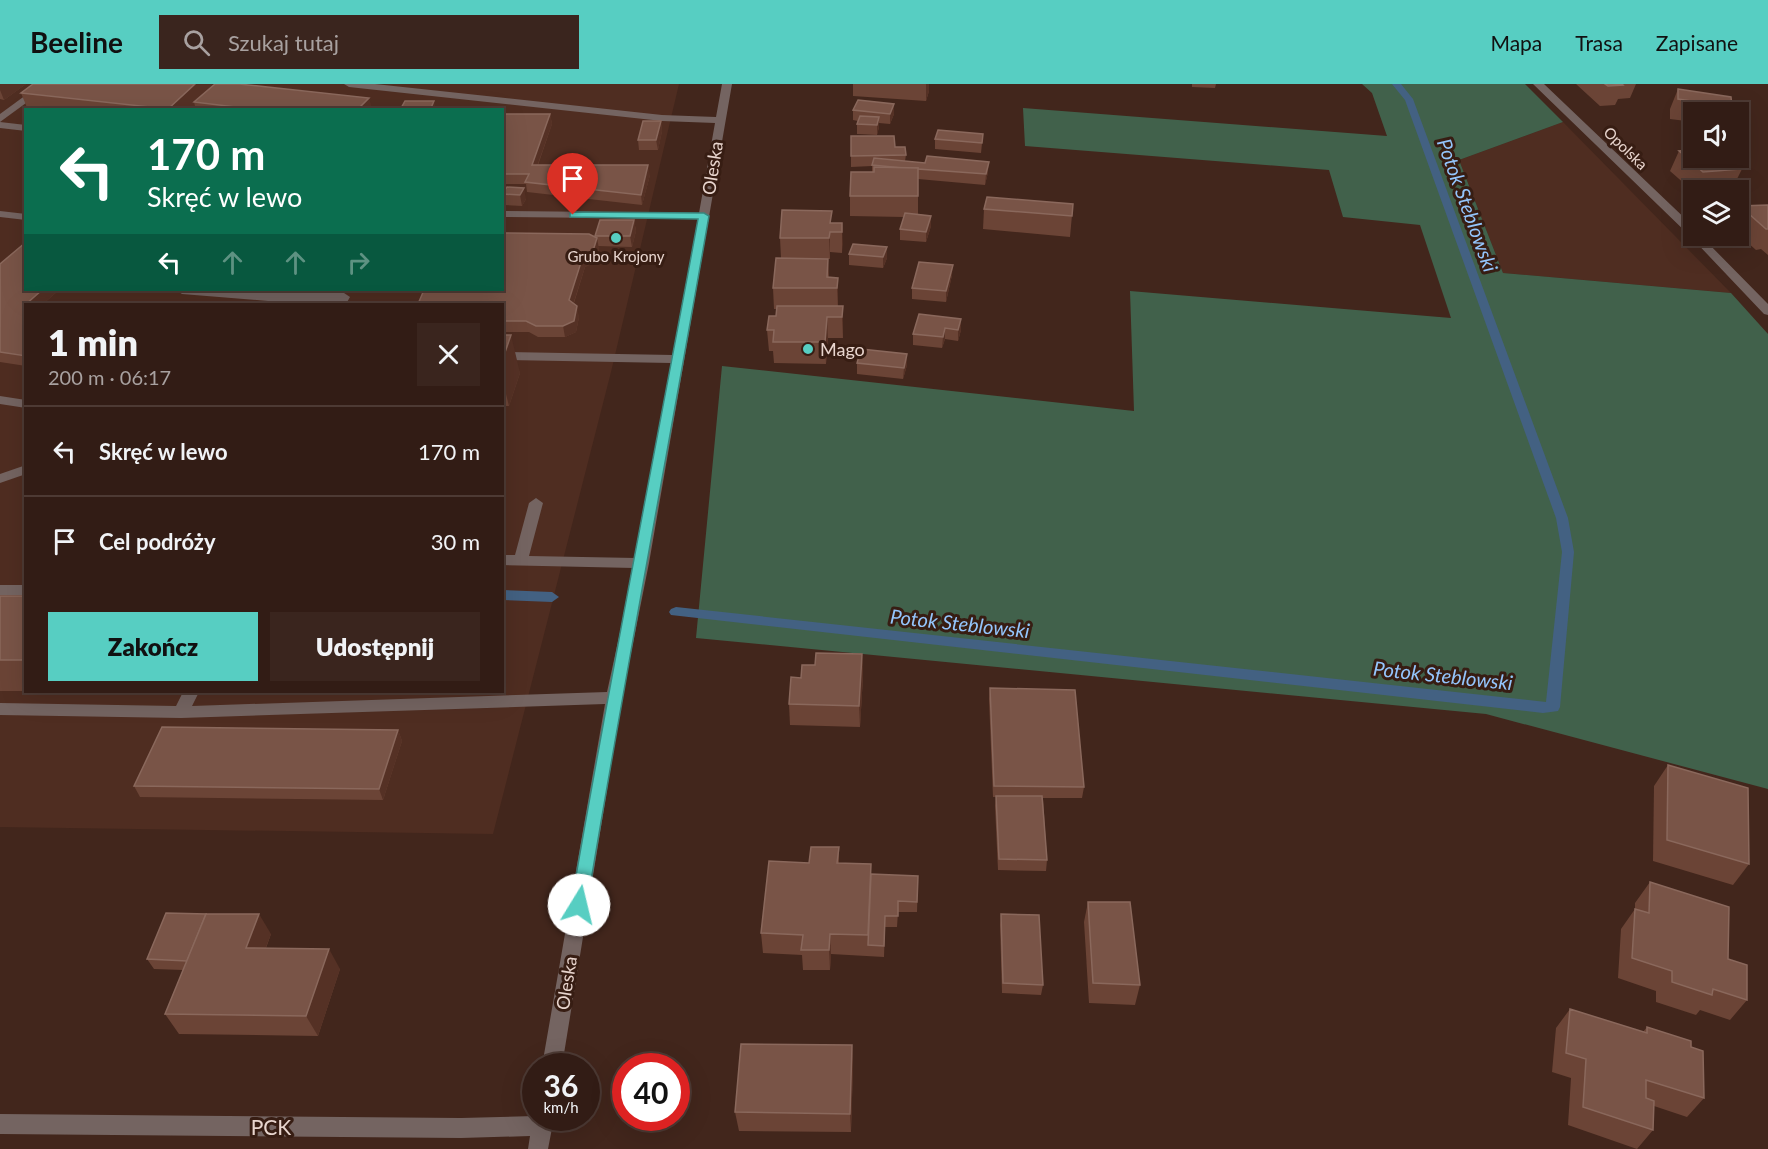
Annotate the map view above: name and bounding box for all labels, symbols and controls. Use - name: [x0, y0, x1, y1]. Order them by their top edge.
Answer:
- search box: [159, 15, 579, 69]
- text: Beeline: [30, 25, 123, 59]
- icon: search: [180, 26, 213, 59]
- text: Szukaj tutaj: [228, 29, 339, 56]
- text: Mapa: [1490, 30, 1542, 55]
- text: Trasa: [1575, 30, 1623, 55]
- text: Zapisane: [1656, 30, 1738, 55]
- map controls: [1683, 102, 1749, 246]
- button: sound: [1683, 102, 1749, 168]
- street label: Opolska: [1600, 123, 1652, 173]
- text: 170 m: [147, 129, 265, 179]
- icon: left: [48, 132, 126, 210]
- water label: Potok Steblowski: [1433, 135, 1503, 275]
- street label: Oleska: [697, 140, 727, 196]
- pin: [547, 153, 598, 215]
- icon: arrive: [556, 162, 589, 195]
- text: Skręć w lewo: [147, 180, 302, 213]
- button: layers: [1683, 180, 1749, 246]
- marker: Grubo Krojony: [609, 231, 623, 245]
- icon: left: [153, 246, 186, 279]
- icon: ahead: [216, 246, 249, 279]
- icon: ahead: [279, 246, 312, 279]
- icon: right: [342, 246, 375, 279]
- place label: Grubo Krojony: [567, 247, 665, 265]
- text: 1 min: [48, 320, 138, 364]
- button: close: [417, 323, 480, 386]
- place label: Mago: [820, 338, 865, 360]
- marker: Mago: [801, 342, 815, 356]
- text: 200 m · 06:17: [48, 365, 171, 389]
- icon: left: [48, 435, 81, 468]
- text: Skręć w lewo: [99, 438, 228, 465]
- text: 170 m: [418, 438, 480, 465]
- icon: arrive: [48, 525, 81, 558]
- text: Cel podróży: [99, 528, 216, 555]
- text: 30 m: [431, 528, 480, 555]
- water label: Potok Steblowski: [889, 604, 1031, 642]
- button: Zakończ: [48, 612, 258, 681]
- button: Udostępnij: [270, 612, 480, 681]
- water label: Potok Steblowski: [1372, 656, 1514, 694]
- position arrow: [547, 873, 611, 937]
- street label: Oleska: [551, 955, 581, 1011]
- speed limit sign: 40: [612, 1053, 690, 1131]
- text: 36: [544, 1067, 578, 1103]
- text: km/h: [543, 1098, 579, 1116]
- street label: PCK: [251, 1114, 291, 1139]

